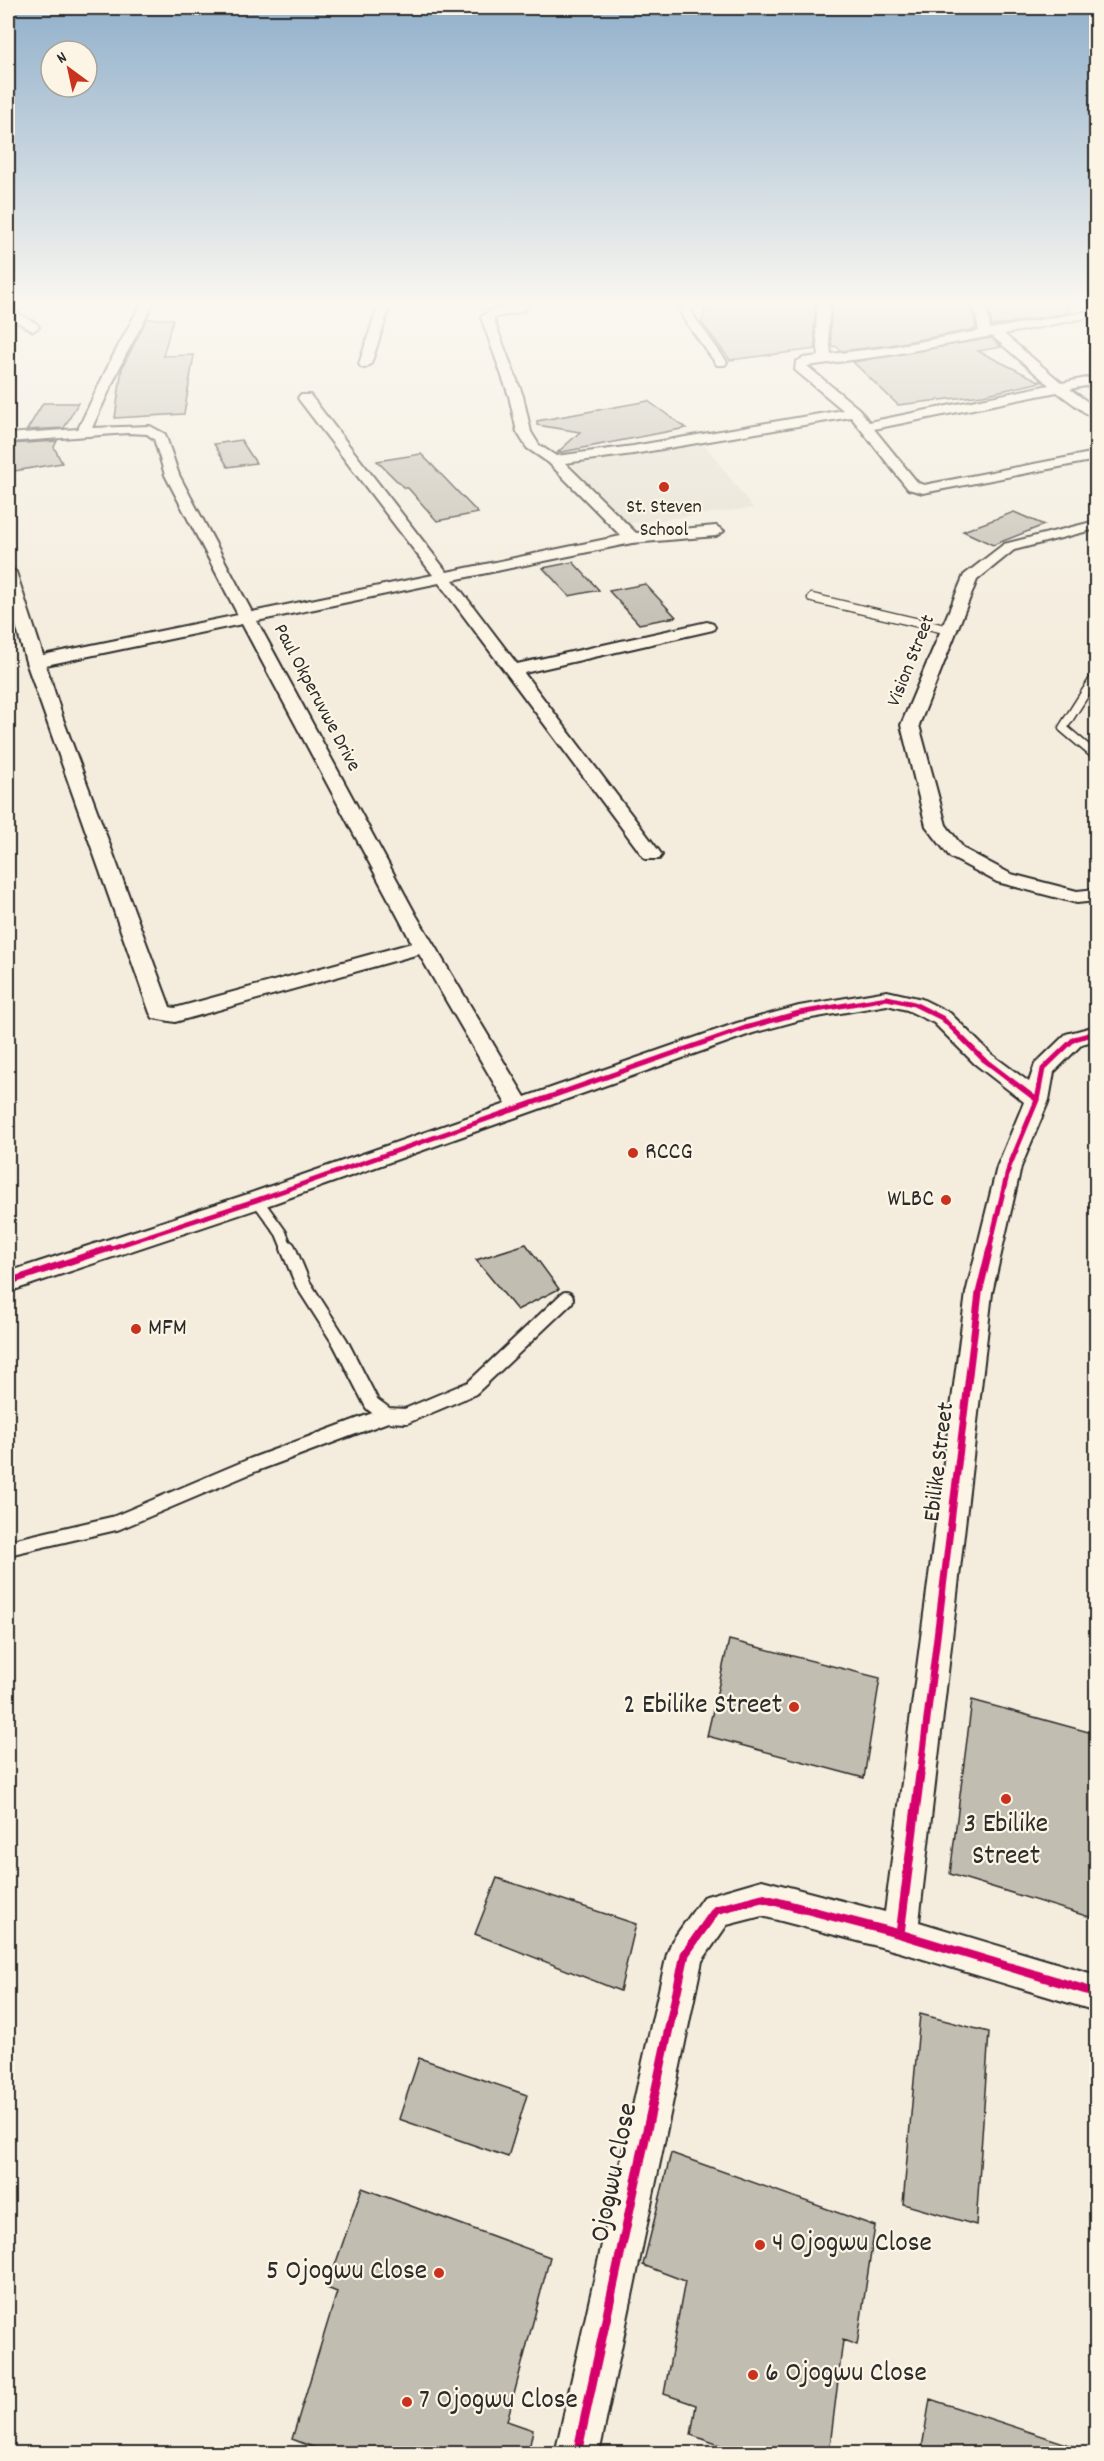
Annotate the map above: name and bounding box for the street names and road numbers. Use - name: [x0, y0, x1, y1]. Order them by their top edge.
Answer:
- street label: Vision Street: [881, 611, 943, 711]
- street label: Paul Okperuvwe Drive: [265, 619, 367, 777]
- street label: Ebilike Street: [916, 1400, 964, 1524]
- street label: Ojogwu Close: [582, 2100, 650, 2246]

